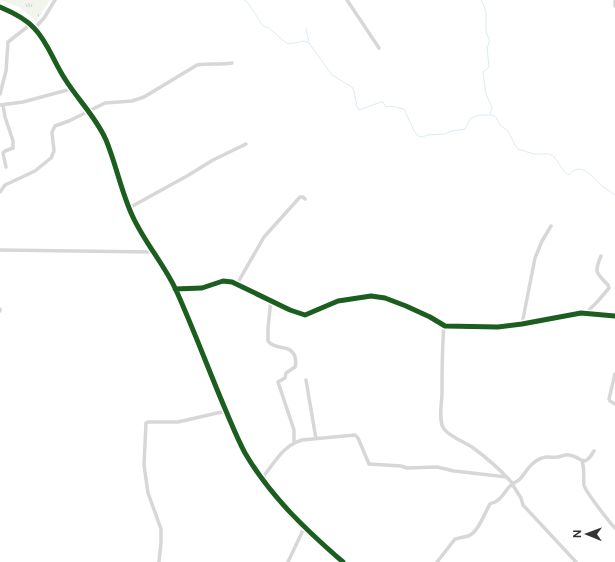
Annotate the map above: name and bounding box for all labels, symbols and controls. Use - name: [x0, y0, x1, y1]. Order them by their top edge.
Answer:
- north arrow: [567, 514, 607, 554]
- text: N: [571, 529, 583, 538]

